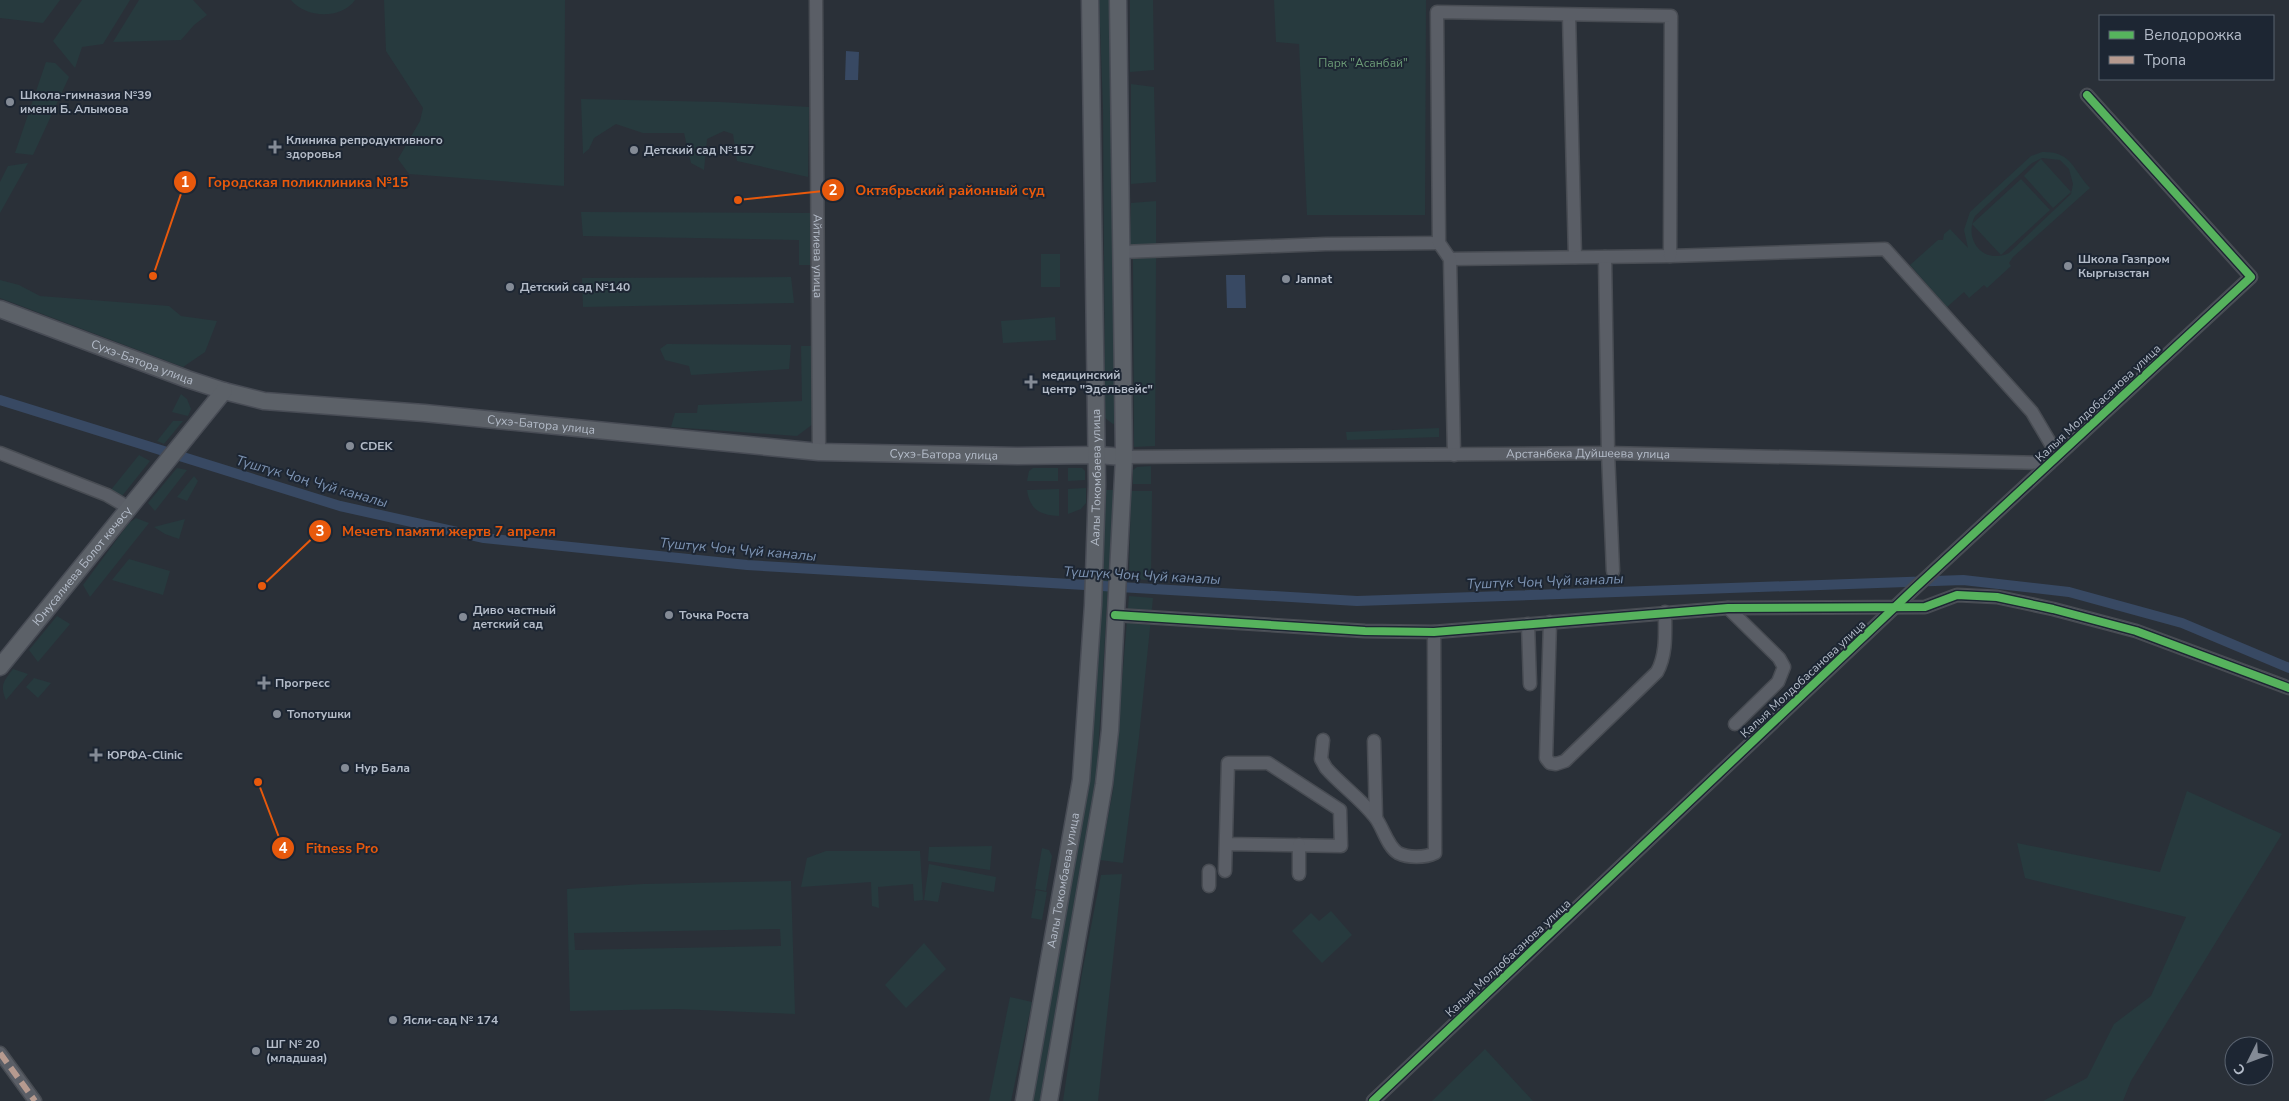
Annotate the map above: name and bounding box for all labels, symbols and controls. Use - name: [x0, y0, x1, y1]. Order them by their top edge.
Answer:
- legend: [2099, 15, 2274, 80]
- text: Велодорожка: [2144, 25, 2242, 45]
- text: Тропа: [2144, 50, 2186, 70]
- park label: Парк "Асанбай": [1318, 55, 1408, 71]
- place label: Школа-гимназия №39 имени Б. Алымова: [20, 87, 152, 117]
- marker: Школа-гимназия №39 имени Б. Алымова: [4, 96, 16, 108]
- place label: Клиника репродуктивного здоровья: [286, 132, 443, 162]
- marker: Клиника репродуктивного здоровья: [268, 140, 282, 154]
- place label: Детский сад №157: [644, 142, 754, 158]
- marker: Детский сад №157: [628, 144, 640, 156]
- callout: Городская поликлиника №15: [172, 167, 418, 196]
- text: 1: [180, 172, 190, 192]
- text: Городская поликлиника №15: [208, 173, 408, 192]
- callout: Октябрьский районный суд: [821, 175, 1055, 204]
- text: 2: [828, 180, 838, 200]
- text: Октябрьский районный суд: [855, 181, 1045, 200]
- street label: Айтиева улица: [809, 214, 826, 298]
- place label: Школа Газпром Кыргызстан: [2078, 251, 2170, 281]
- marker: Школа Газпром Кыргызстан: [2062, 260, 2074, 272]
- place label: Jannat: [1295, 271, 1332, 287]
- marker: Jannat: [1280, 273, 1292, 285]
- place label: Детский сад №140: [520, 279, 630, 295]
- marker: Детский сад №140: [504, 281, 516, 293]
- street label: Сухэ-Батора улица: [89, 336, 196, 389]
- street label: Калыя Молдобасанова улица: [2032, 341, 2164, 465]
- place label: медицинский центр "Эдельвейс": [1042, 367, 1153, 397]
- marker: медицинский центр "Эдельвейс": [1024, 375, 1038, 389]
- street label: Аалы Токомбаева улица: [1087, 409, 1105, 546]
- street label: Сухэ-Батора улица: [486, 411, 596, 438]
- place label: CDEK: [360, 438, 393, 454]
- marker: CDEK: [344, 440, 356, 452]
- street label: Сухэ-Батора улица: [889, 445, 998, 464]
- street label: Арстанбека Дуйшеева улица: [1506, 445, 1670, 462]
- water label: Түштүк Чоң Чүй каналы: [234, 451, 390, 512]
- street label: Юнусалиева Болот көчөсү: [29, 502, 136, 629]
- callout: Мечеть памяти жертв 7 апреля: [307, 517, 566, 546]
- text: 3: [315, 521, 325, 541]
- text: Мечеть памяти жертв 7 апреля: [342, 522, 556, 541]
- water label: Түштүк Чоң Чүй каналы: [659, 533, 817, 566]
- water label: Түштүк Чоң Чүй каналы: [1063, 562, 1221, 589]
- water label: Түштүк Чоң Чүй каналы: [1466, 569, 1624, 594]
- place label: Диво частный детский сад: [473, 602, 556, 632]
- place label: Точка Роста: [679, 607, 749, 623]
- marker: Точка Роста: [663, 609, 675, 621]
- marker: Диво частный детский сад: [457, 611, 469, 623]
- street label: Калыя Молдобасанова улица: [1737, 617, 1869, 741]
- place label: Прогресс: [275, 675, 330, 691]
- marker: Прогресс: [257, 676, 271, 690]
- place label: Топотушки: [287, 706, 351, 722]
- marker: Топотушки: [271, 708, 283, 720]
- place label: ЮРФА-Clinic: [107, 747, 183, 763]
- marker: ЮРФА-Clinic: [89, 748, 103, 762]
- place label: Нур Бала: [355, 760, 410, 776]
- marker: Нур Бала: [339, 762, 351, 774]
- street label: Аалы Токомбаева улица: [1043, 811, 1083, 950]
- callout: Fitness Pro: [270, 833, 388, 862]
- text: 4: [278, 838, 288, 858]
- text: Fitness Pro: [306, 839, 378, 858]
- street label: Калыя Молдобасанова улица: [1442, 896, 1574, 1020]
- place label: Ясли-сад № 174: [403, 1012, 498, 1028]
- marker: Ясли-сад № 174: [387, 1014, 399, 1026]
- place label: ШГ № 20 (младшая): [266, 1036, 328, 1066]
- north arrow: [2224, 1036, 2274, 1086]
- marker: ШГ № 20 (младшая): [250, 1045, 262, 1057]
- text: С: [2229, 1059, 2250, 1079]

